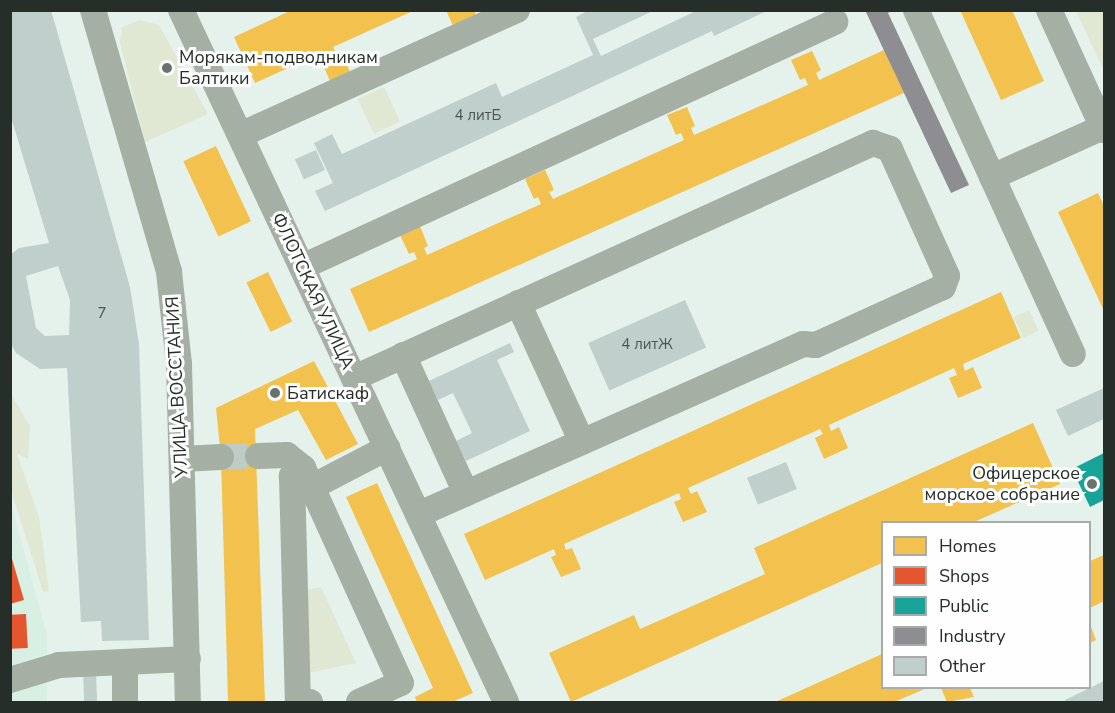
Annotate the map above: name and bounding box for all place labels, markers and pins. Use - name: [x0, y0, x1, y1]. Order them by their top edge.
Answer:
- place label: Морякам-подводникам Балтики: [179, 47, 378, 90]
- marker: Морякам-подводникам Балтики: [160, 61, 174, 75]
- place label: Батискаф: [287, 382, 369, 404]
- marker: Батискаф: [268, 386, 282, 400]
- place label: Офицерское морское собрание: [925, 463, 1080, 506]
- marker: Офицерское морское собрание: [1085, 477, 1099, 491]

